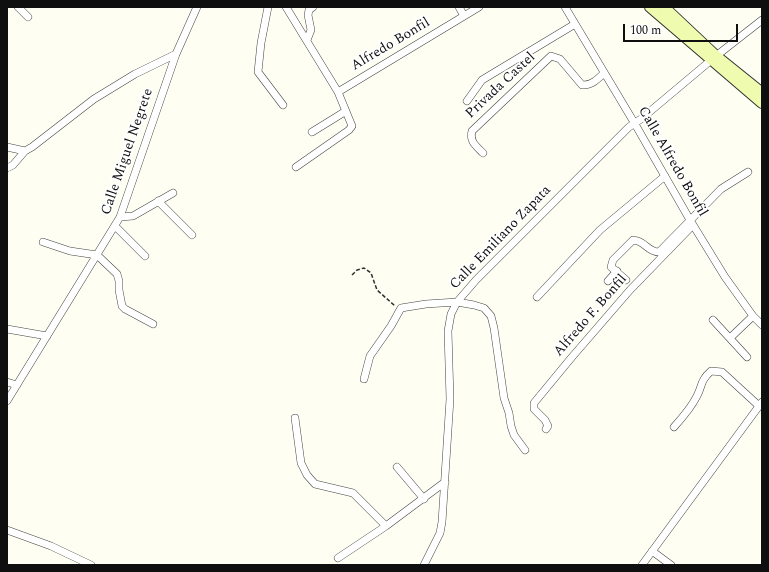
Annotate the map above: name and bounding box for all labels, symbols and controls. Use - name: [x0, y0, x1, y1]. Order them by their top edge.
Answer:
- street label: Alfredo Bonfil: [349, 15, 433, 75]
- scale bar: [625, 16, 740, 42]
- text: 100 m: [630, 21, 661, 40]
- street label: Privada Castel: [463, 49, 539, 123]
- street label: Calle Miguel Negrete: [98, 87, 158, 217]
- street label: Calle Alfredo Bonfil: [634, 104, 710, 220]
- street label: Calle Emiliano Zapata: [447, 183, 555, 293]
- street label: Alfredo F. Bonfil: [551, 271, 631, 361]

